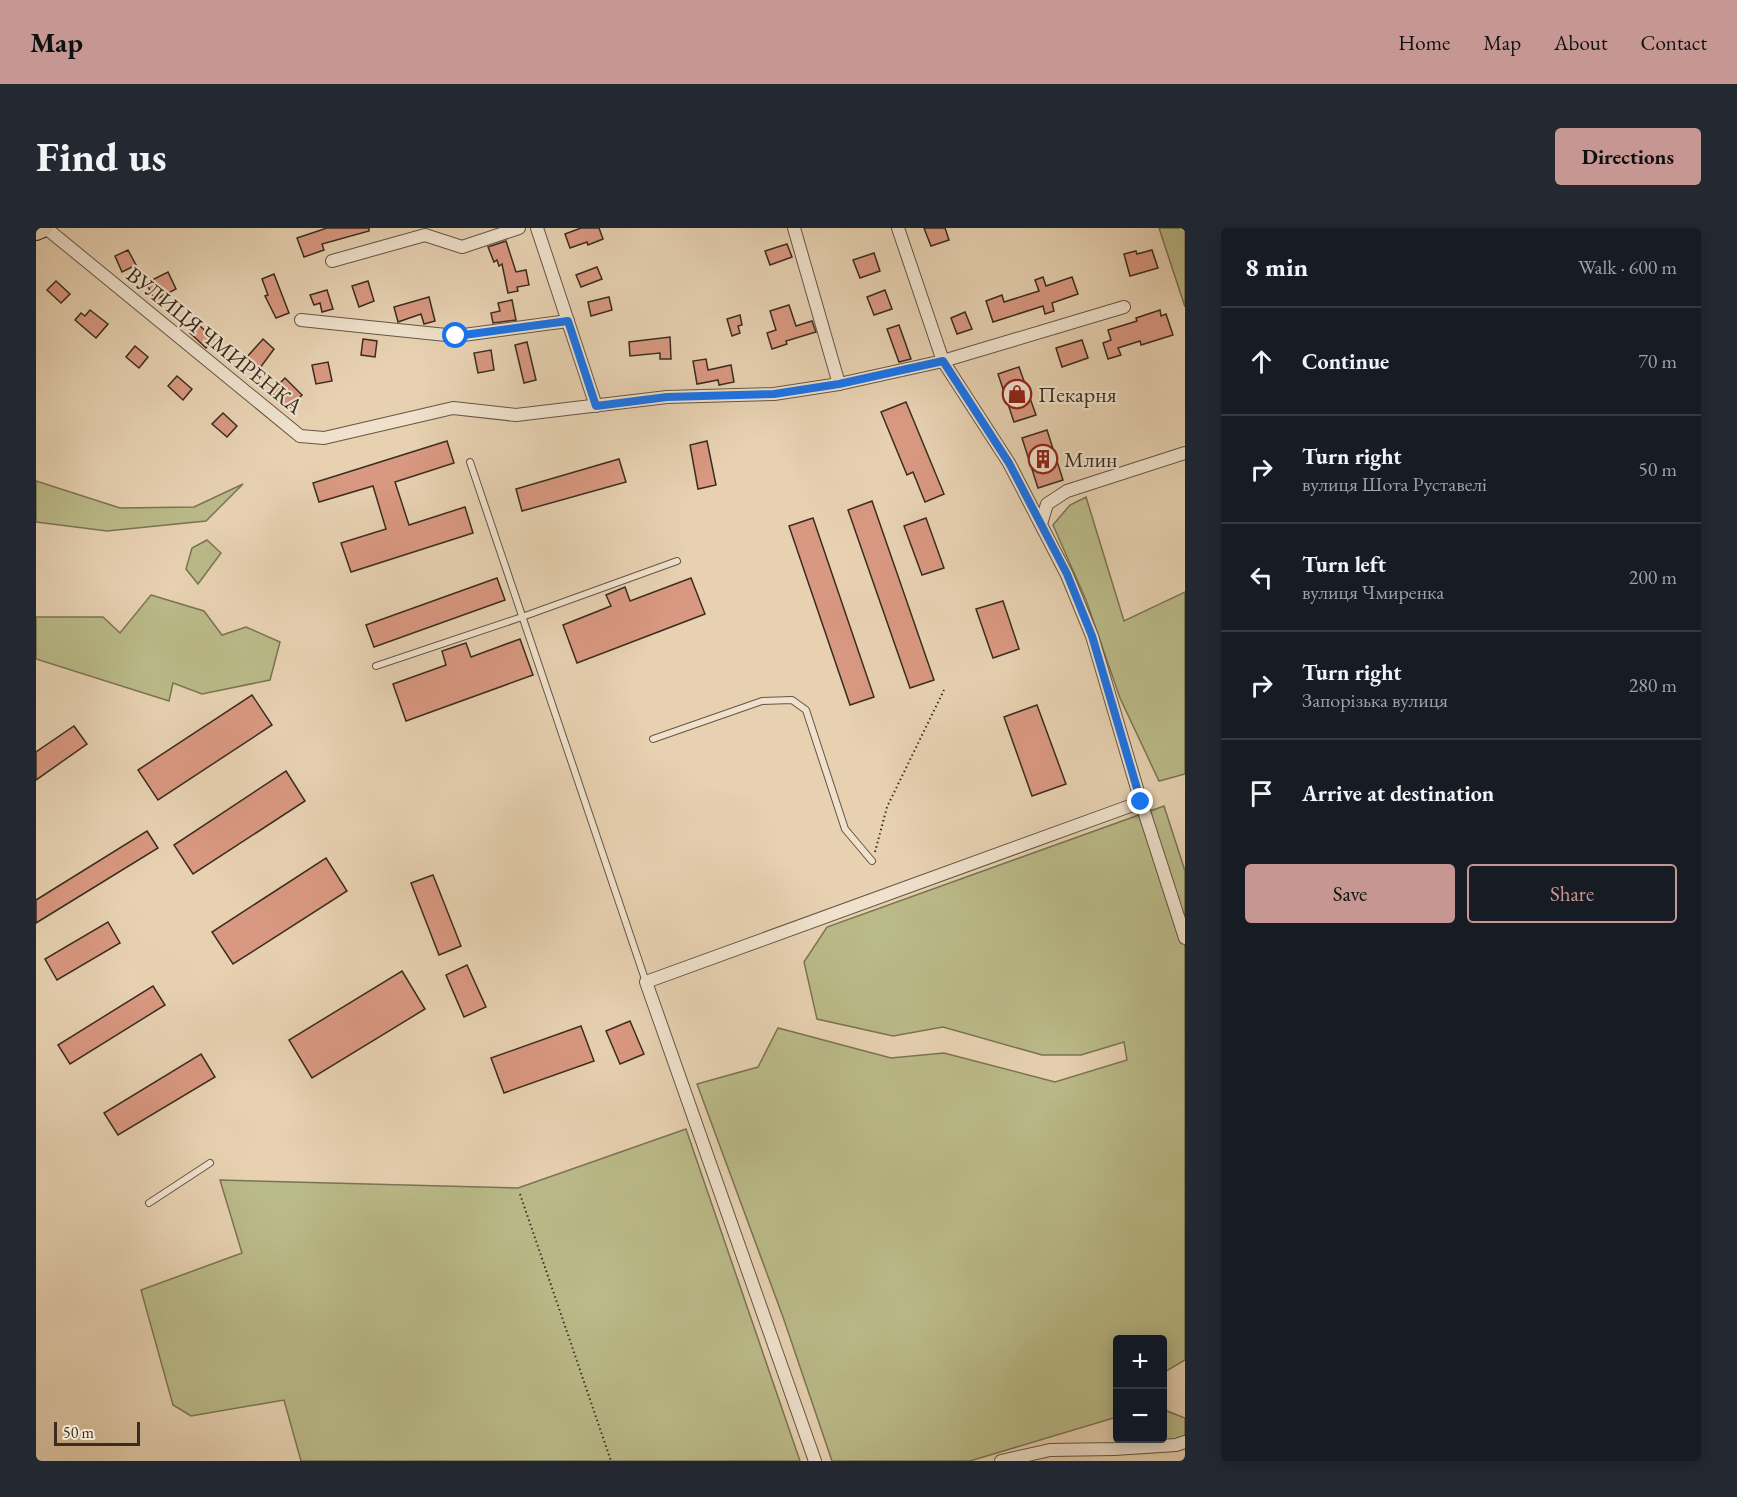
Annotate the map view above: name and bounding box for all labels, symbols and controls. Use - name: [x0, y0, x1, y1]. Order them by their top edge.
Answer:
- text: Map: [30, 24, 83, 60]
- text: Home: [1398, 29, 1450, 56]
- text: Map: [1483, 29, 1521, 56]
- text: About: [1554, 29, 1607, 56]
- text: Contact: [1640, 29, 1707, 56]
- button: Directions: [1555, 128, 1701, 185]
- text: Find us: [36, 129, 167, 184]
- text: 8 min: [1245, 250, 1308, 284]
- text: Walk · 600 m: [1578, 254, 1677, 280]
- street label: ВУЛИЦЯ ЧМИРЕНКА: [120, 260, 310, 421]
- route start: [442, 322, 468, 348]
- icon: ahead: [1245, 345, 1278, 378]
- text: Continue: [1302, 347, 1389, 376]
- text: 70 m: [1638, 348, 1677, 374]
- shop icon: Пекарня: [1001, 378, 1033, 410]
- place label: Пекарня: [1038, 380, 1117, 409]
- text: Turn right: [1302, 442, 1401, 471]
- building icon: Млин: [1027, 443, 1059, 475]
- place label: Млин: [1064, 445, 1117, 474]
- icon: right: [1245, 453, 1278, 486]
- text: 50 m: [1638, 456, 1677, 482]
- text: вулиця Шота Руставелі: [1302, 471, 1487, 497]
- text: Turn left: [1302, 550, 1386, 579]
- icon: left: [1245, 561, 1278, 594]
- text: 200 m: [1629, 564, 1677, 590]
- text: вулиця Чмиренка: [1302, 579, 1444, 605]
- text: Turn right: [1302, 658, 1401, 687]
- icon: right: [1245, 669, 1278, 702]
- text: 280 m: [1629, 672, 1677, 698]
- text: Запорізька вулиця: [1302, 687, 1448, 713]
- icon: arrive: [1245, 777, 1278, 810]
- text: Arrive at destination: [1302, 779, 1494, 808]
- route end: [1127, 788, 1153, 814]
- button: Save: [1245, 864, 1455, 923]
- button: Share: [1467, 864, 1677, 923]
- map controls: [1113, 1335, 1167, 1443]
- button: +: [1113, 1335, 1167, 1389]
- button: −: [1113, 1389, 1167, 1443]
- scale bar: [54, 1419, 140, 1446]
- text: 50 m: [63, 1422, 94, 1443]

